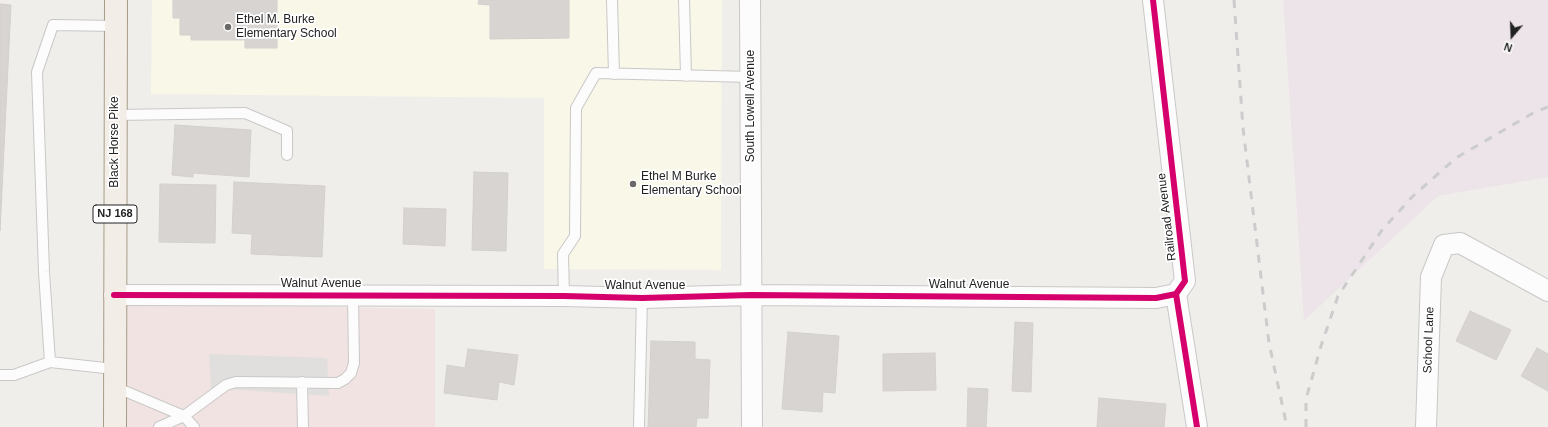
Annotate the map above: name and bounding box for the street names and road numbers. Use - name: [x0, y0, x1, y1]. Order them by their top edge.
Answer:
- street label: South Lowell Avenue: [744, 50, 758, 162]
- street label: Black Horse Pike: [108, 96, 122, 188]
- street label: Railroad Avenue: [1154, 172, 1180, 262]
- road number: NJ 168: [93, 205, 137, 223]
- street label: Walnut Avenue: [281, 277, 361, 291]
- street label: Walnut Avenue: [929, 278, 1009, 292]
- street label: Walnut Avenue: [605, 279, 685, 293]
- street label: School Lane: [1421, 306, 1437, 374]

